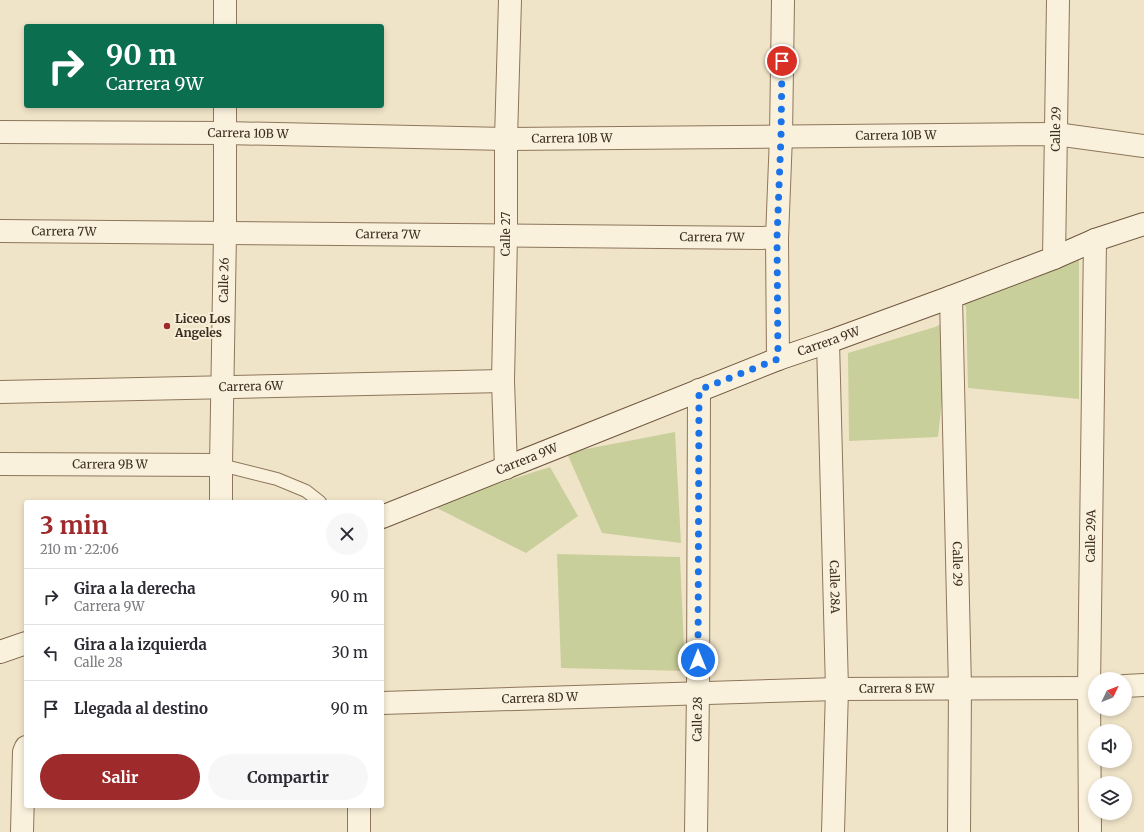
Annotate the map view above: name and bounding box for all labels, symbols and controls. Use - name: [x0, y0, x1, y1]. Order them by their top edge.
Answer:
- text: 90 m: [106, 37, 177, 73]
- icon: right: [40, 40, 92, 92]
- pin: [765, 44, 799, 78]
- icon: arrive: [771, 50, 793, 72]
- text: Carrera 9W: [106, 72, 203, 95]
- street label: Calle 29: [1048, 106, 1063, 152]
- street label: Carrera 10B W: [207, 125, 290, 141]
- street label: Carrera 10B W: [855, 127, 937, 143]
- street label: Carrera 10B W: [531, 130, 613, 146]
- street label: Calle 27: [498, 212, 513, 257]
- street label: Carrera 7W: [31, 223, 98, 239]
- street label: Carrera 7W: [355, 226, 422, 242]
- street label: Carrera 7W: [679, 229, 746, 245]
- street label: Calle 26: [216, 257, 232, 303]
- place label: Liceo Los Angeles: [174, 311, 231, 340]
- marker: Liceo Los Angeles: [162, 321, 172, 331]
- street label: Carrera 9W: [795, 323, 863, 359]
- street label: Carrera 6W: [218, 378, 284, 394]
- street label: Carrera 9W: [494, 439, 561, 478]
- street label: Carrera 9B W: [72, 456, 149, 472]
- street label: Calle 29A: [1083, 509, 1098, 563]
- text: 3 min: [40, 510, 108, 541]
- button: close: [326, 513, 368, 555]
- text: 210 m · 22:06: [40, 541, 119, 558]
- street label: Calle 29: [950, 541, 966, 587]
- street label: Calle 28A: [827, 560, 843, 614]
- text: Gira a la derecha: [74, 579, 196, 598]
- icon: right: [40, 586, 62, 608]
- text: 90 m: [331, 587, 368, 606]
- text: Carrera 9W: [74, 598, 144, 615]
- text: Gira a la izquierda: [74, 635, 207, 654]
- position arrow: [677, 639, 719, 681]
- icon: left: [40, 642, 62, 664]
- text: 30 m: [331, 643, 368, 662]
- text: Calle 28: [74, 654, 123, 671]
- north arrow: [1088, 672, 1132, 716]
- map controls: [1088, 672, 1132, 820]
- street label: Carrera 8 EW: [859, 681, 936, 696]
- street label: Carrera 8D W: [501, 689, 579, 706]
- street label: Calle 28: [689, 696, 705, 742]
- icon: arrive: [40, 698, 62, 720]
- text: Llegada al destino: [74, 699, 208, 718]
- text: 90 m: [331, 699, 368, 718]
- button: sound: [1088, 724, 1132, 768]
- button: Salir: [40, 754, 200, 800]
- button: Compartir: [208, 754, 368, 800]
- button: layers: [1088, 776, 1132, 820]

